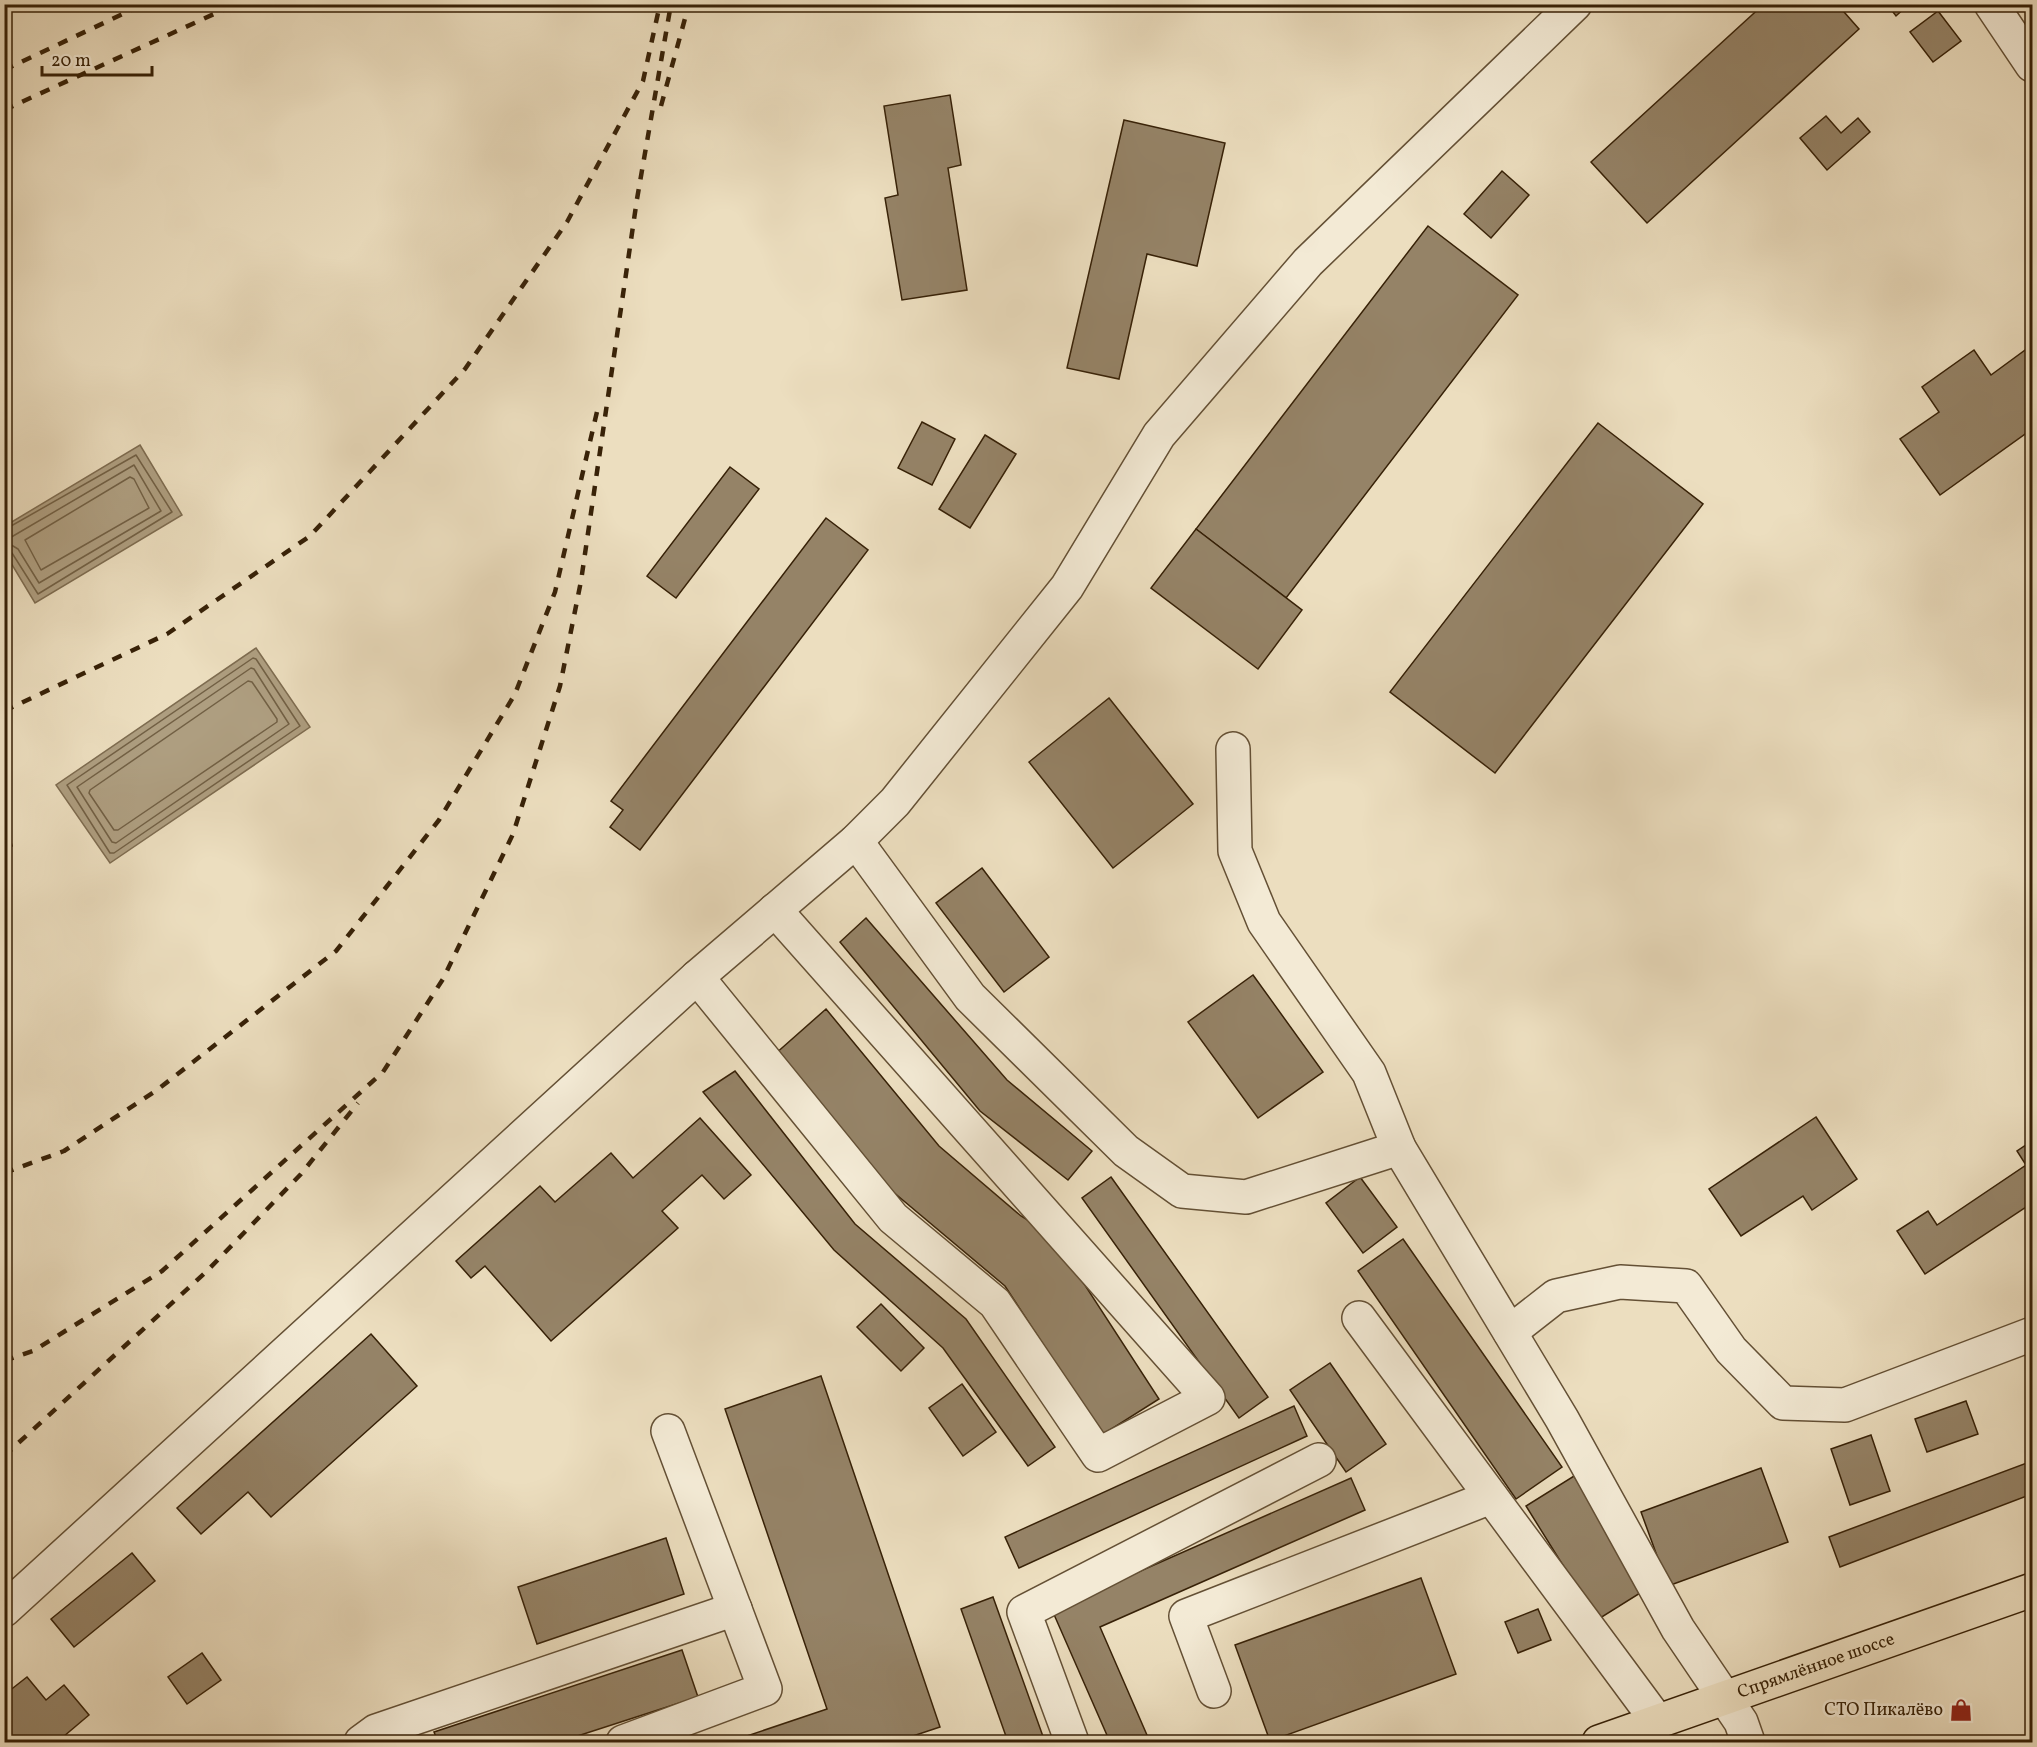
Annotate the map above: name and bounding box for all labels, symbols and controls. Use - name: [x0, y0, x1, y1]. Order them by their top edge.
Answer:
- scale bar: [42, 39, 152, 77]
- text: 20 m: [51, 49, 91, 74]
- street label: Спрямлённое шоссе: [1734, 1627, 1898, 1705]
- shop icon: СТО Пикалёво: [1948, 1697, 1974, 1723]
- place label: СТО Пикалёво: [1824, 1698, 1943, 1723]

